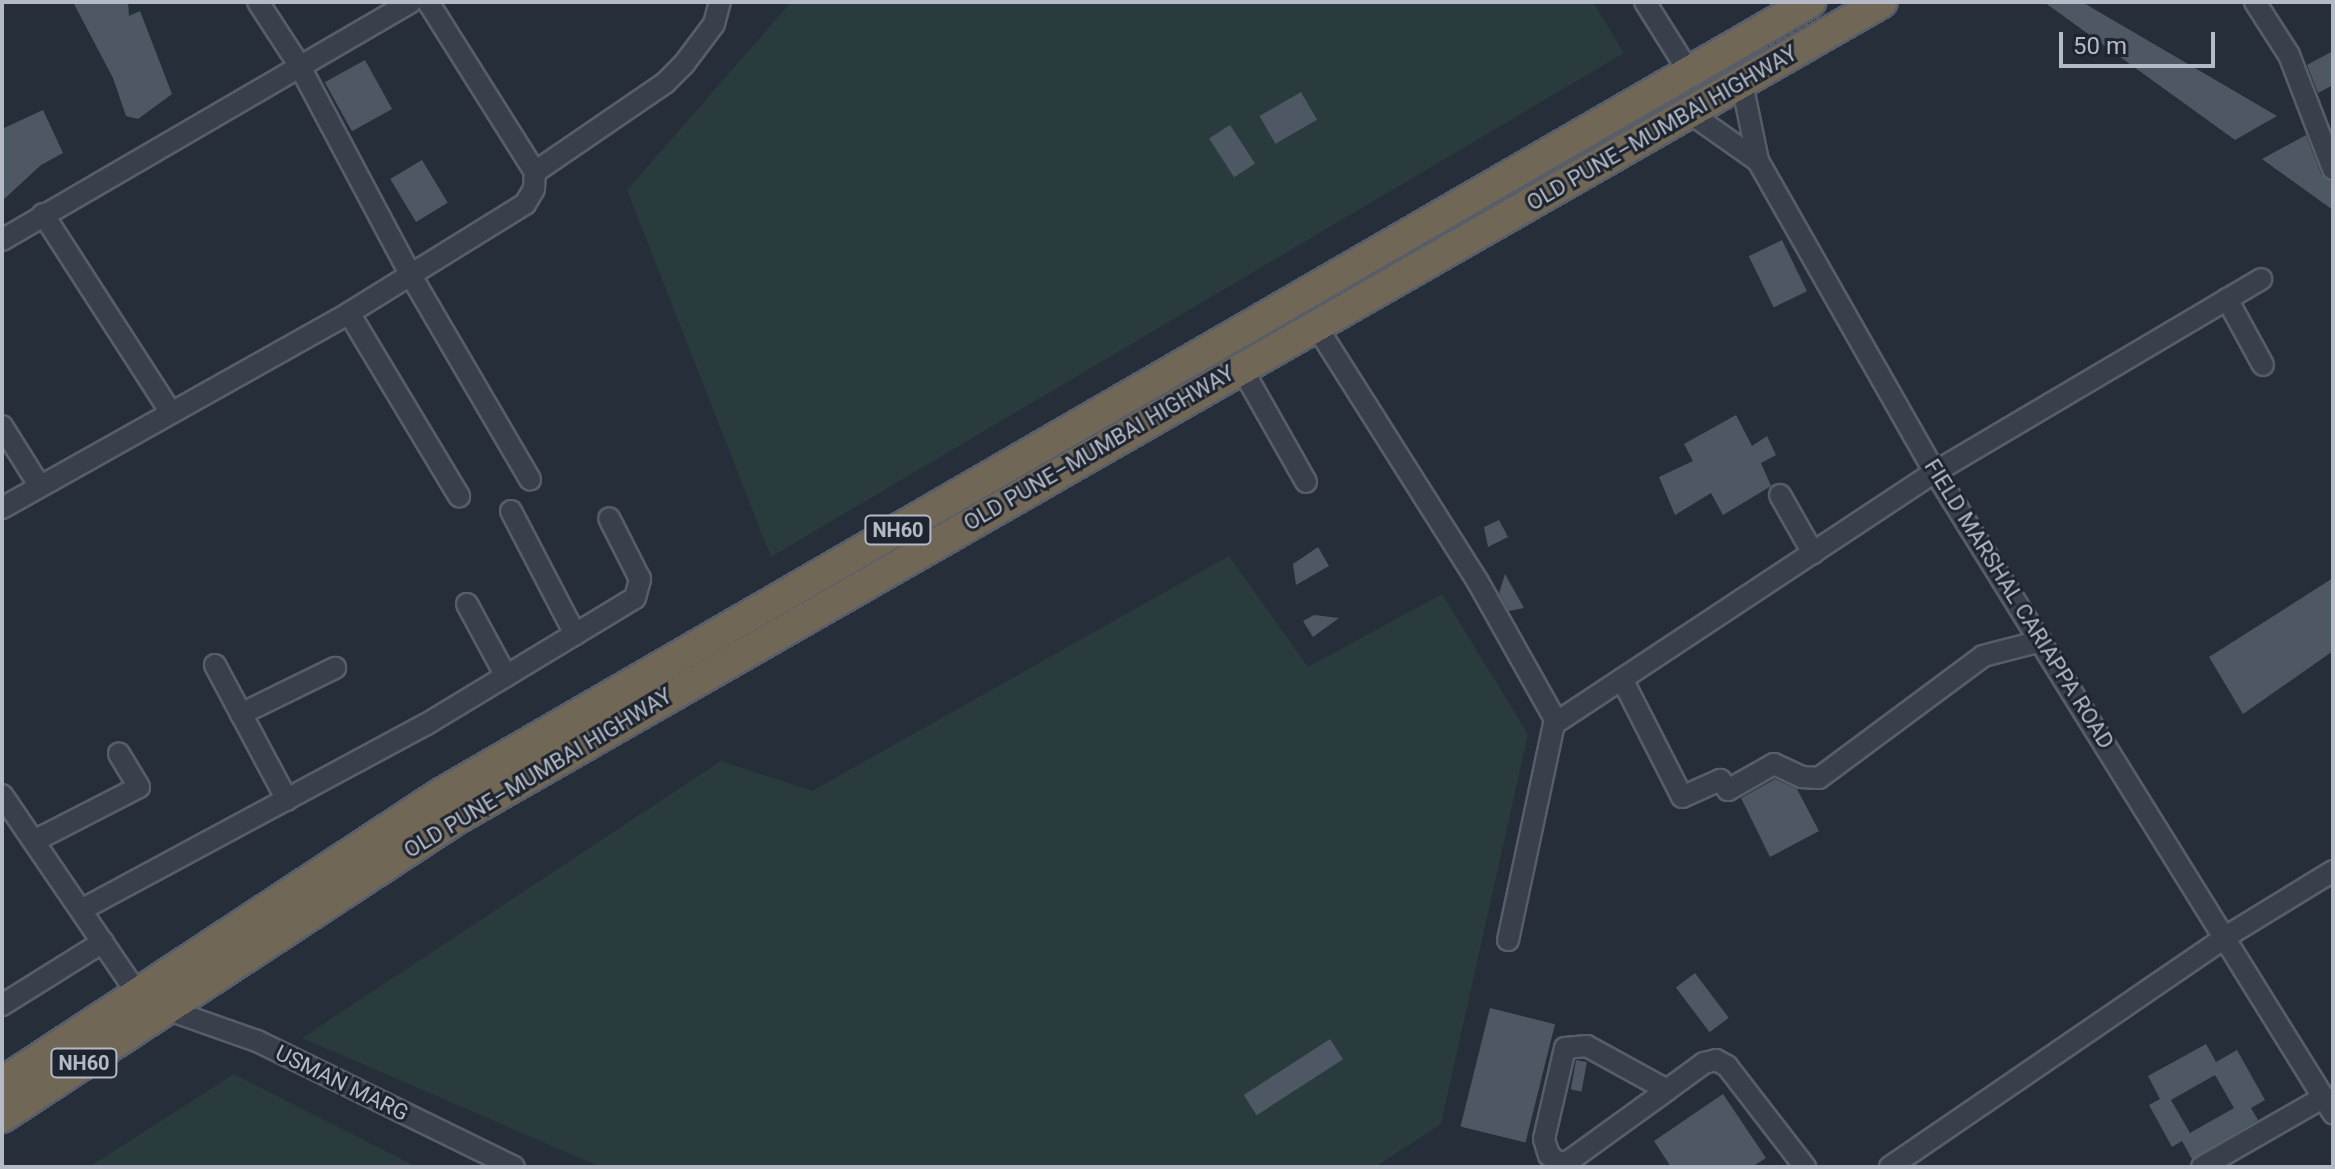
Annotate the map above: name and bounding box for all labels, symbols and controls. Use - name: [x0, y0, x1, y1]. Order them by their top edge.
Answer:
- scale bar: [2063, 16, 2219, 66]
- text: 50 m: [2073, 32, 2127, 60]
- street label: OLD PUNE–MUMBAI HIGHWAY: [1522, 40, 1802, 216]
- street label: OLD PUNE–MUMBAI HIGHWAY: [959, 360, 1239, 536]
- street label: FIELD MARSHAL CARIAPPA ROAD: [1919, 454, 2119, 754]
- road number: NH60: [864, 514, 932, 546]
- street label: OLD PUNE–MUMBAI HIGHWAY: [399, 682, 677, 864]
- street label: USMAN MARG: [271, 1039, 413, 1127]
- road number: NH60: [50, 1047, 118, 1079]

